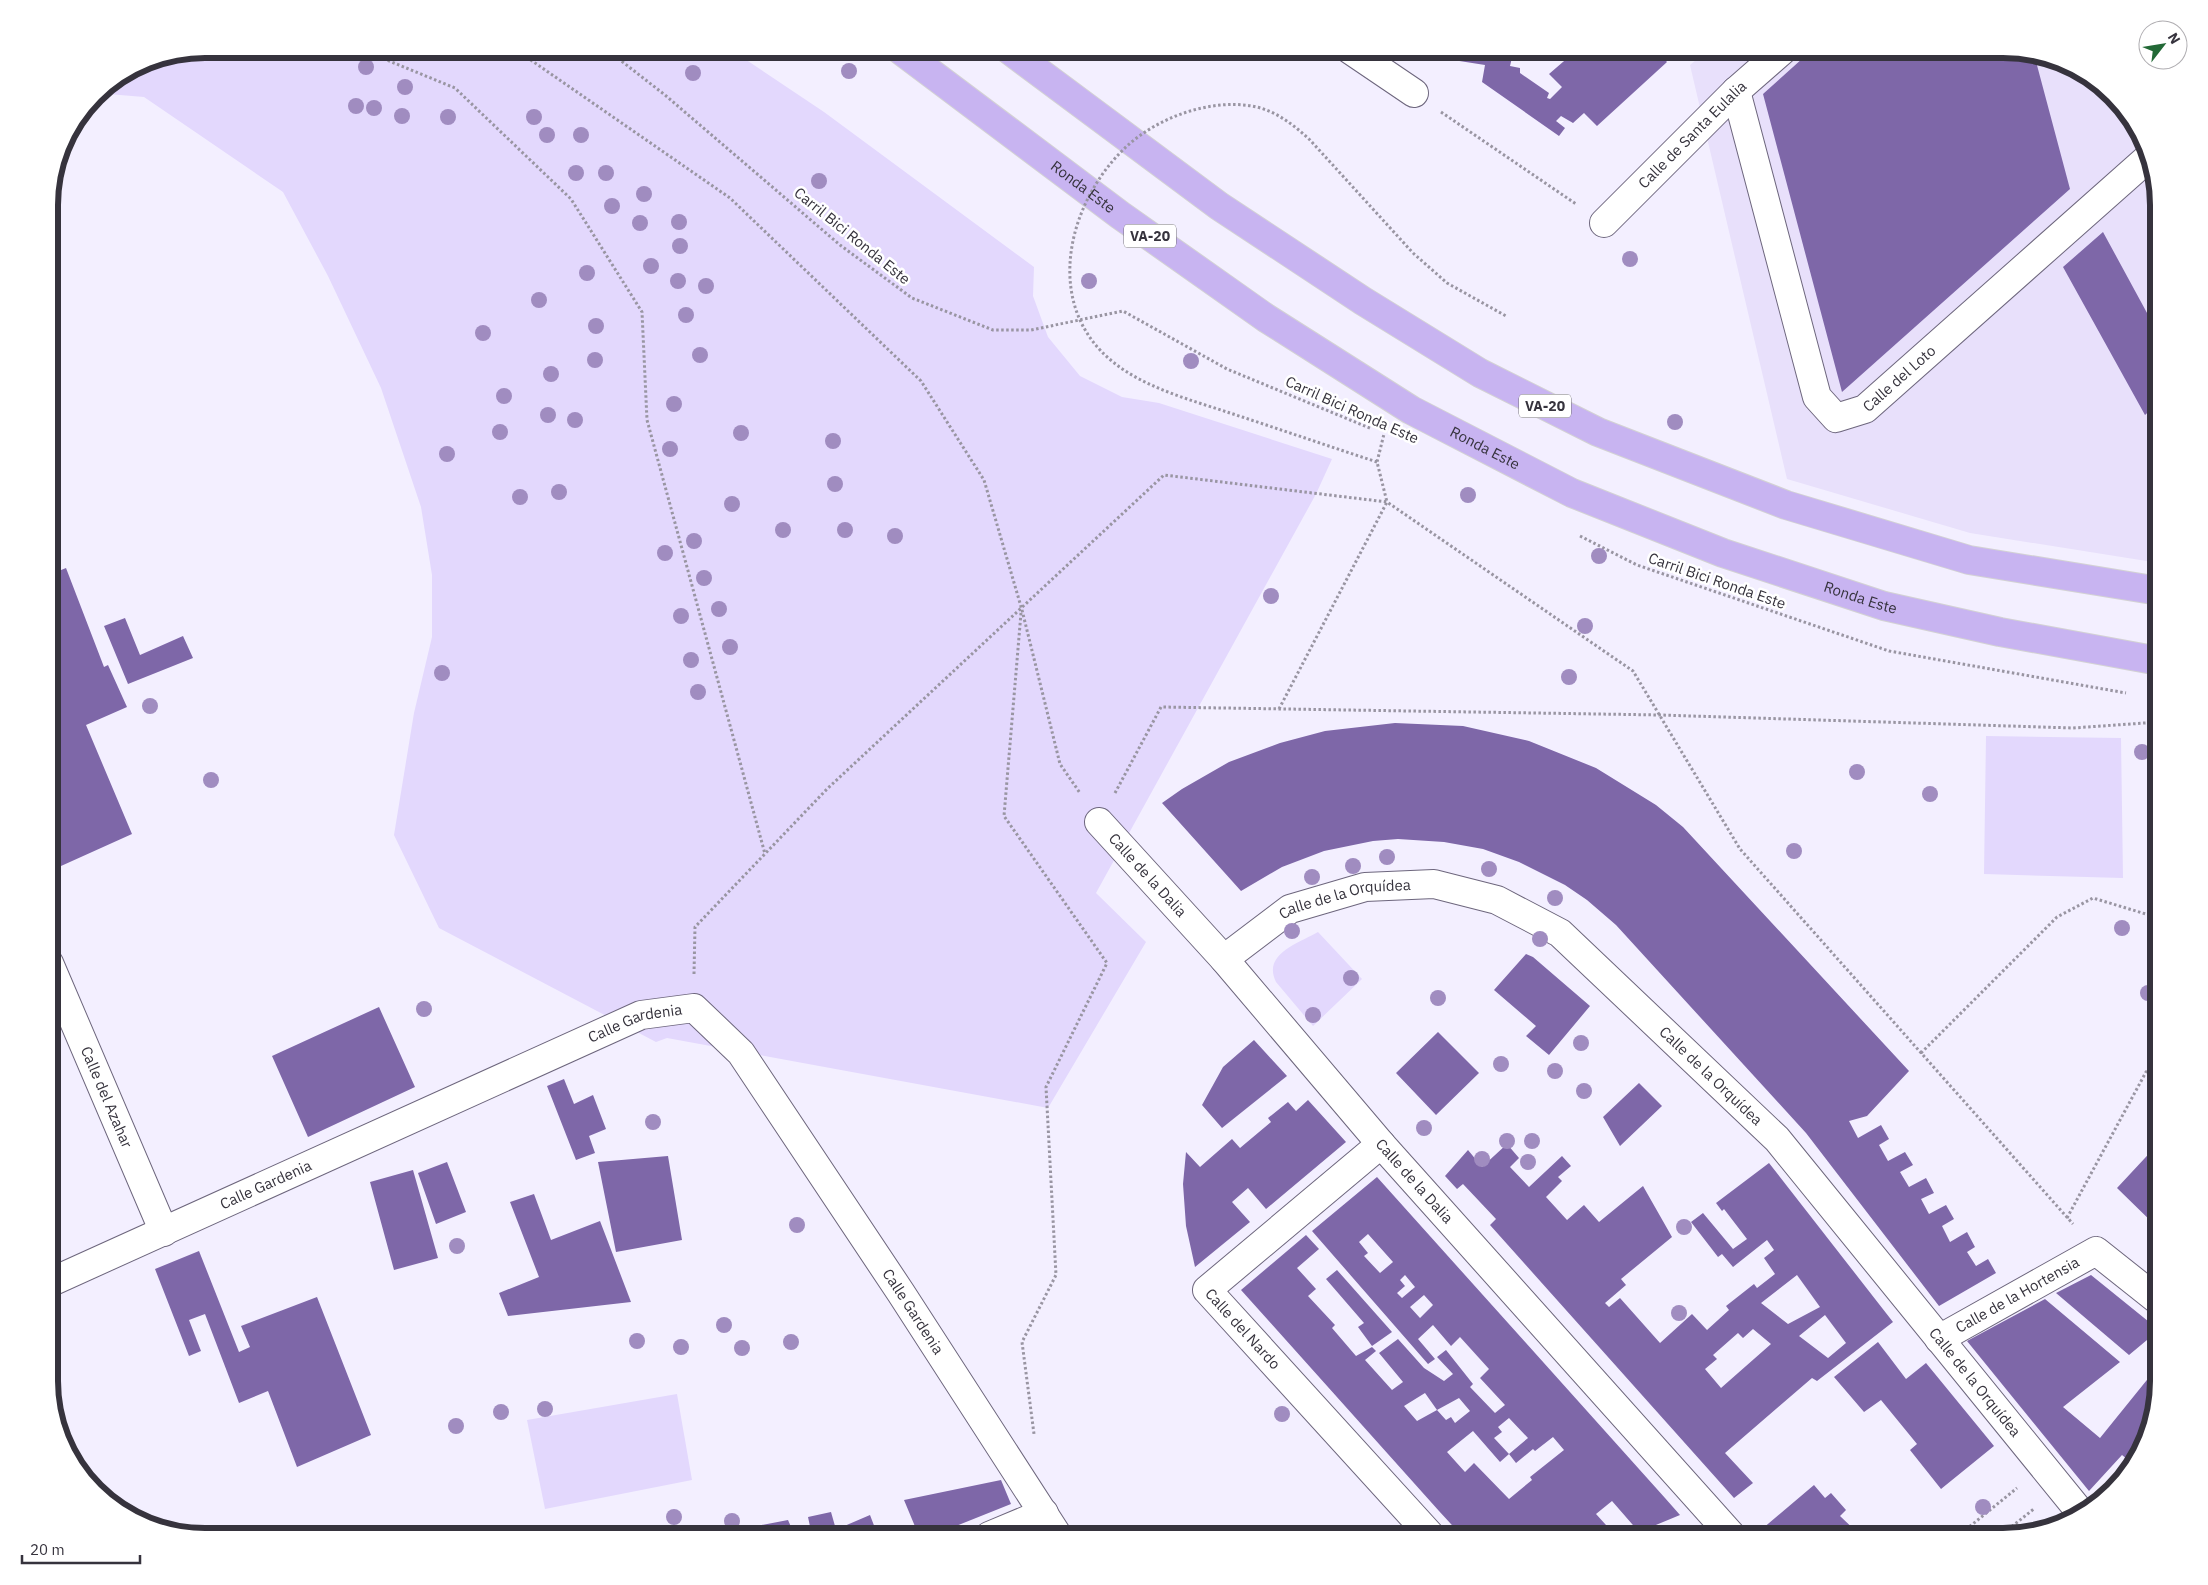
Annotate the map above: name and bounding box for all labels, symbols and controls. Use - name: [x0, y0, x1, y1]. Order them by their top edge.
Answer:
- north arrow: [2138, 20, 2188, 70]
- text: N: [2164, 29, 2184, 47]
- street label: Calle de Santa Eulalia: [1634, 76, 1750, 192]
- street label: Ronda Este: [1047, 156, 1119, 217]
- street label: Carril Bici Ronda Este: [790, 183, 914, 288]
- road number: VA-20: [1124, 225, 1176, 248]
- street label: Calle del Loto: [1858, 341, 1939, 416]
- street label: Carril Bici Ronda Este: [1283, 372, 1422, 448]
- road number: VA-20: [1519, 394, 1571, 418]
- street label: Ronda Este: [1447, 422, 1523, 474]
- street label: Carril Bici Ronda Este: [1646, 548, 1788, 613]
- street label: Ronda Este: [1821, 577, 1899, 618]
- street label: Calle de la Dalia: [1105, 829, 1191, 921]
- street label: Calle de la Orquídea: [1275, 875, 1411, 923]
- street label: Calle Gardenia: [585, 1000, 683, 1047]
- street label: Calle de la Orquídea: [1655, 1022, 1767, 1129]
- street label: Calle del Azahar: [77, 1043, 137, 1151]
- street label: Calle de la Dalia: [1372, 1135, 1458, 1227]
- street label: Calle Gardenia: [217, 1155, 314, 1213]
- street label: Calle de la Hortensia: [1952, 1252, 2083, 1337]
- street label: Calle Gardenia: [879, 1265, 948, 1358]
- street label: Calle del Nardo: [1201, 1284, 1285, 1373]
- street label: Calle de la Orquídea: [1925, 1324, 2025, 1441]
- scale bar: [22, 1532, 140, 1564]
- text: 20 m: [30, 1540, 65, 1559]

